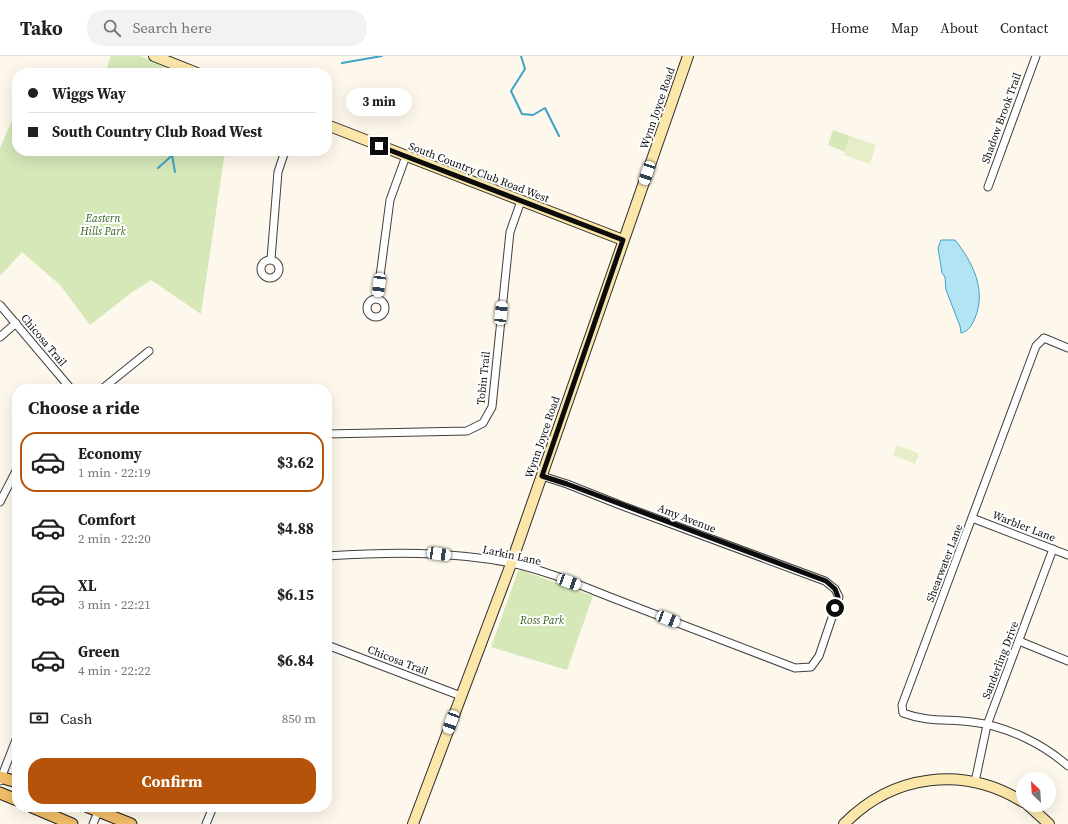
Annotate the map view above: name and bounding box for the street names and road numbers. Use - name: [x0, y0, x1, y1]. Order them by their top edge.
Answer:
- street label: Wynn Joyce Road: [636, 65, 679, 151]
- street label: Shadow Brook Trail: [978, 71, 1025, 166]
- street label: South Country Club Road West: [406, 139, 552, 206]
- street label: Chicosa Trail: [17, 311, 70, 370]
- street label: Tobin Trail: [473, 351, 494, 405]
- street label: Wynn Joyce Road: [521, 394, 564, 480]
- street label: Amy Avenue: [656, 500, 718, 537]
- street label: Warbler Lane: [990, 508, 1058, 546]
- street label: Shearwater Lane: [923, 522, 966, 604]
- street label: Larkin Lane: [481, 542, 543, 569]
- street label: Sanderling Drive: [979, 619, 1022, 701]
- street label: Chicosa Trail: [365, 642, 430, 679]

